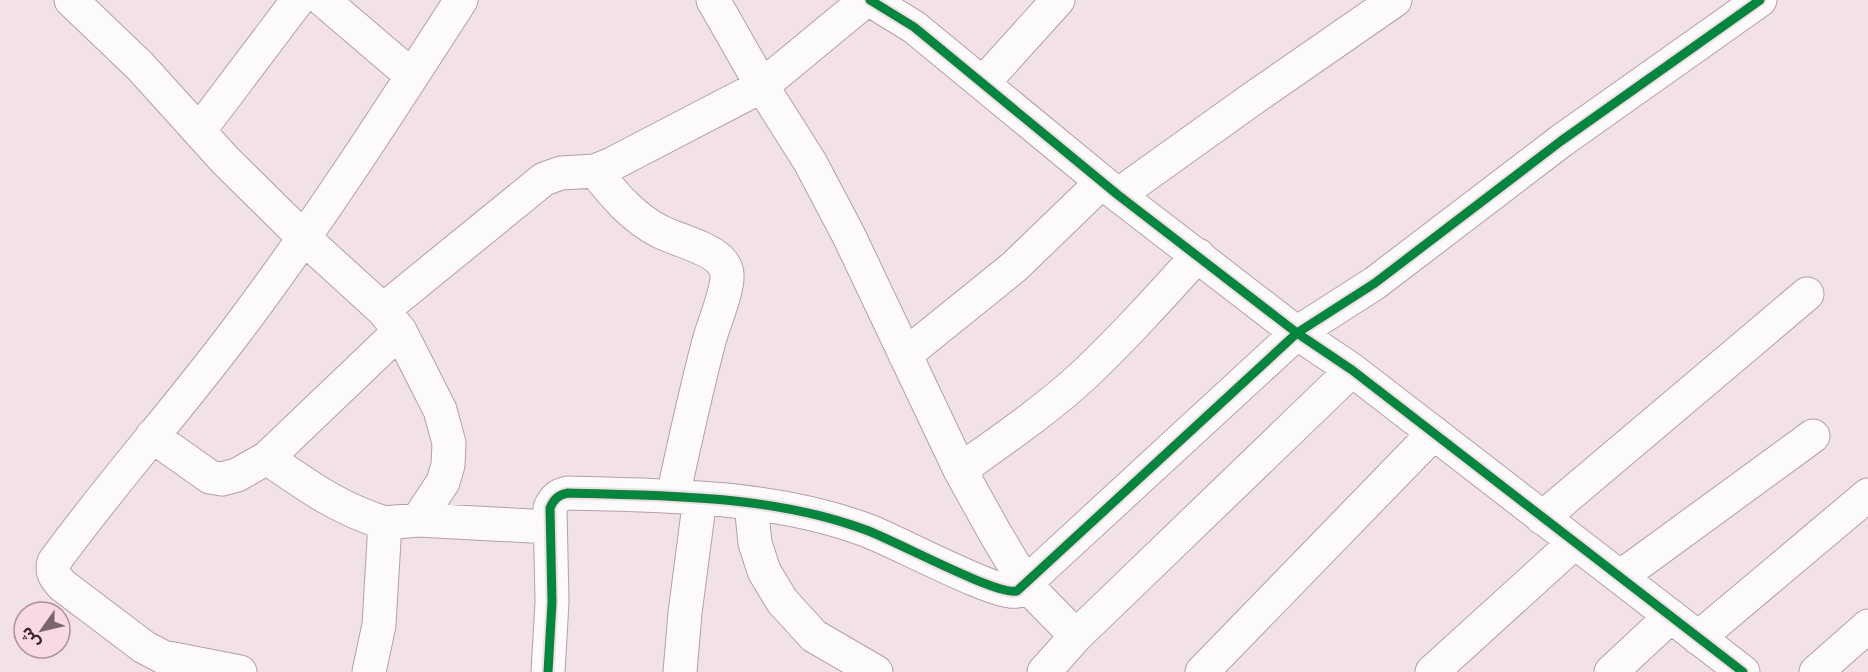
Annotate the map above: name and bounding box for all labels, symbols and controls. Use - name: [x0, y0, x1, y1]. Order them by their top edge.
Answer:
- north arrow: [12, 600, 72, 660]
- text: ش: [17, 623, 46, 652]

